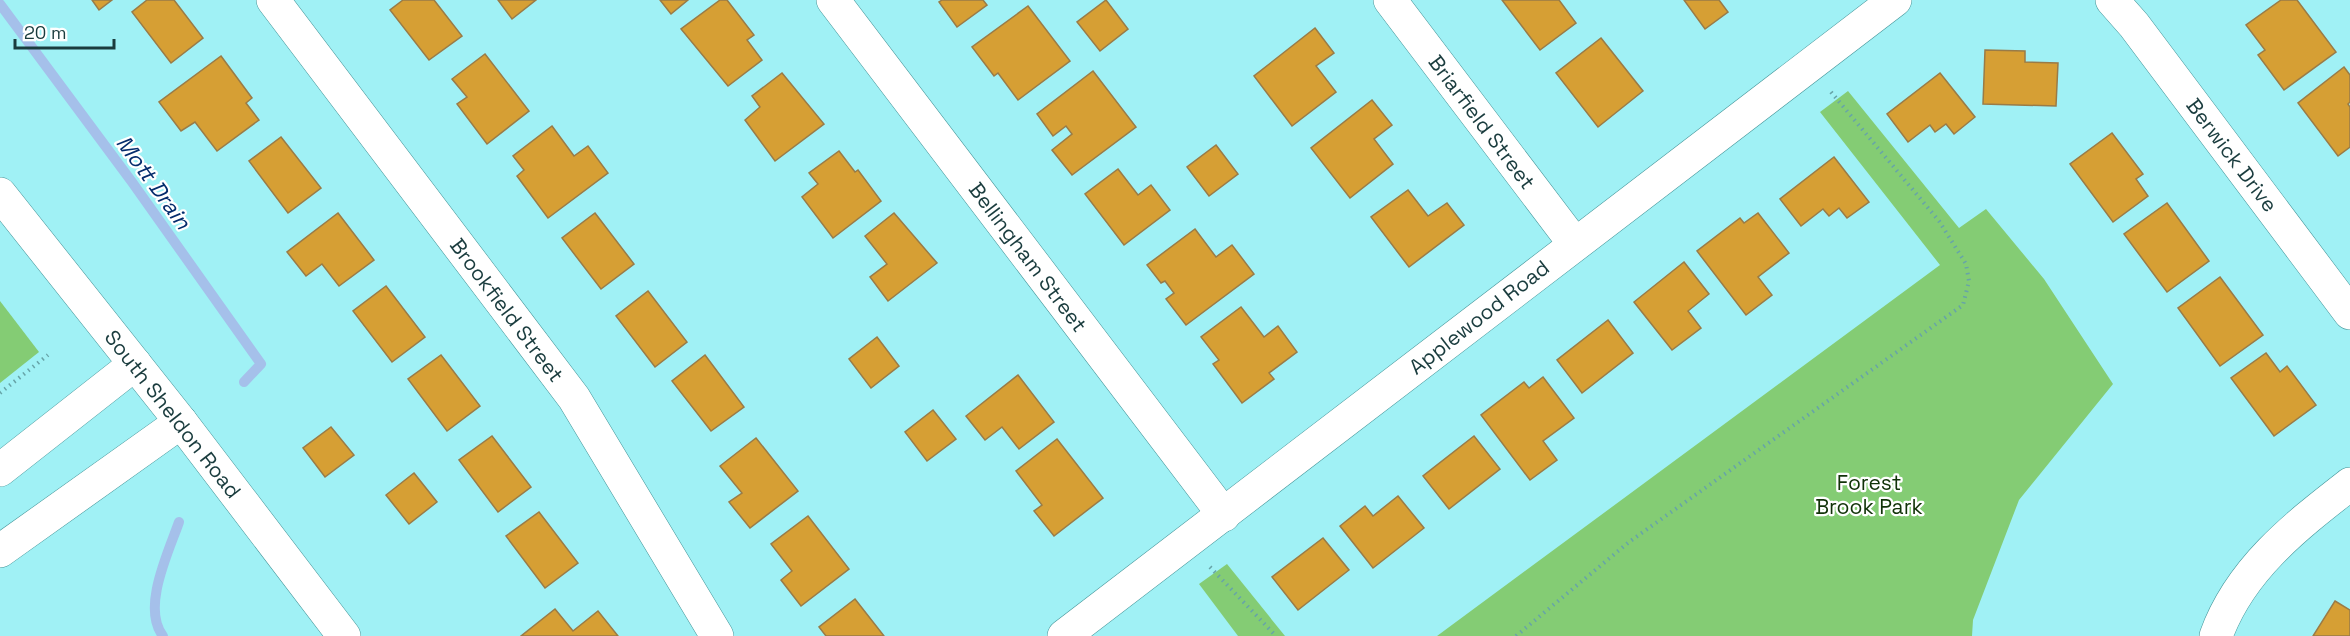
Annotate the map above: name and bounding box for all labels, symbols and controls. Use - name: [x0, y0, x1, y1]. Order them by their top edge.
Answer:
- scale bar: [15, 12, 114, 50]
- text: 20 m: [24, 21, 67, 44]
- street label: Briarfield Street: [1423, 49, 1541, 195]
- street label: Berwick Drive: [2180, 93, 2284, 217]
- water label: Mott Drain: [110, 129, 198, 235]
- street label: Bellingham Street: [963, 177, 1093, 337]
- street label: Brookfield Street: [444, 233, 570, 387]
- street label: Applewood Road: [1403, 254, 1555, 380]
- street label: South Sheldon Road: [99, 324, 247, 504]
- park label: Forest Brook Park: [1815, 469, 1923, 520]

